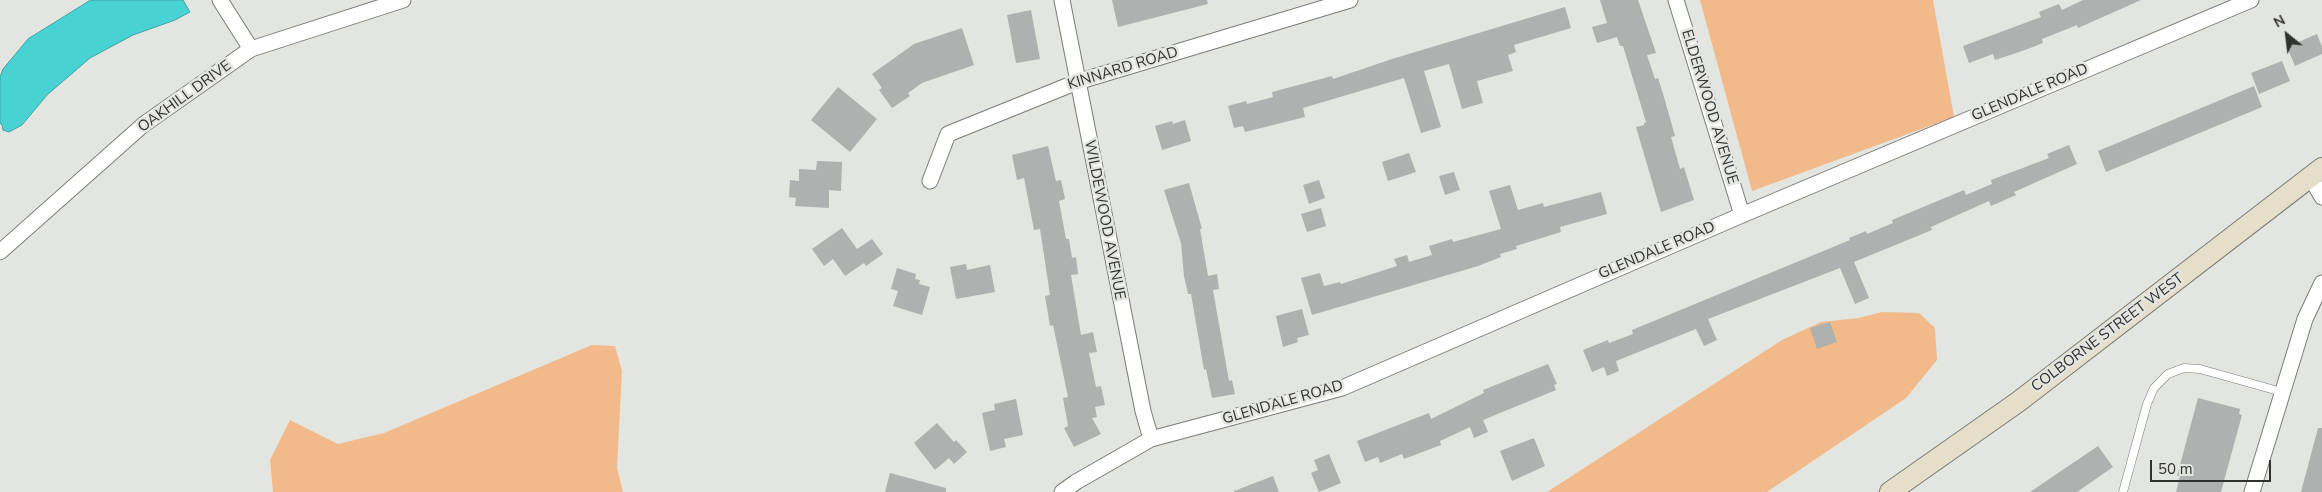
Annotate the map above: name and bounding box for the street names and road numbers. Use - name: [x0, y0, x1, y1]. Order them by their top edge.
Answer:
- street label: ELDERWOOD AVENUE: [1677, 27, 1741, 187]
- street label: KINNARD ROAD: [1066, 44, 1180, 94]
- street label: OAKHILL DRIVE: [135, 57, 235, 137]
- street label: GLENDALE ROAD: [1969, 60, 2091, 126]
- street label: WILDEWOOD AVENUE: [1080, 139, 1128, 301]
- street label: GLENDALE ROAD: [1596, 218, 1718, 284]
- street label: COLBORNE STREET WEST: [2028, 270, 2188, 396]
- street label: GLENDALE ROAD: [1221, 377, 1345, 429]

